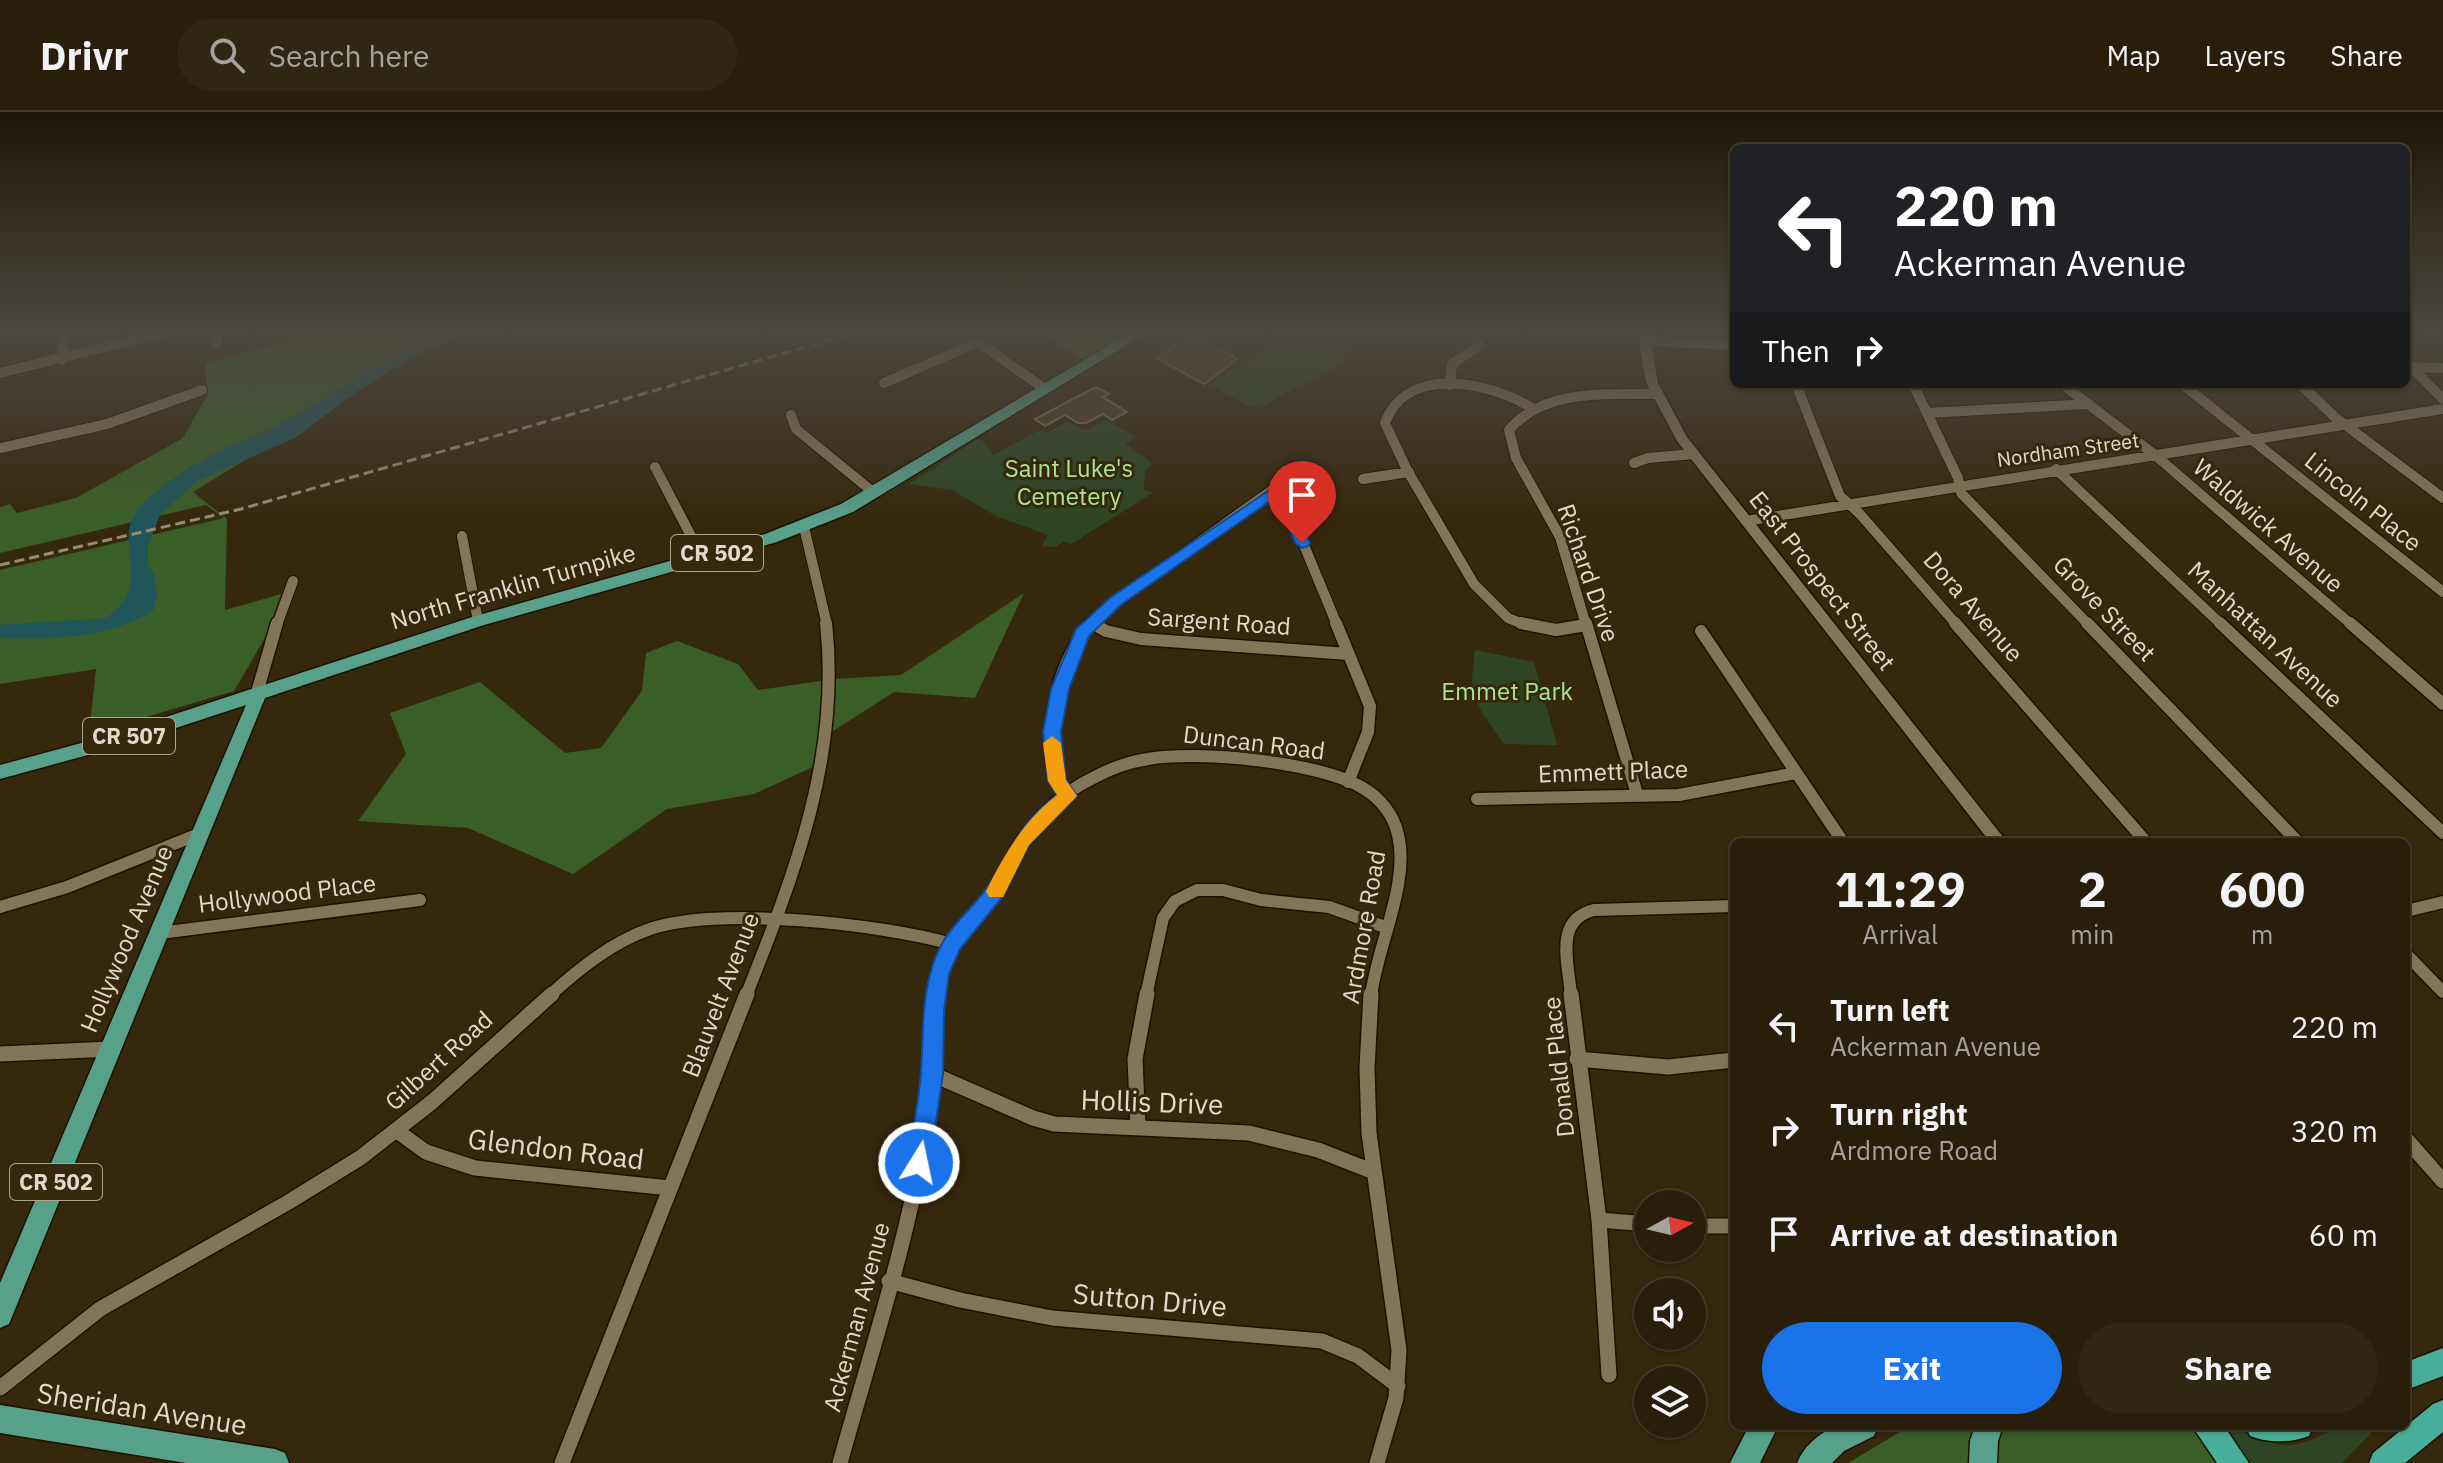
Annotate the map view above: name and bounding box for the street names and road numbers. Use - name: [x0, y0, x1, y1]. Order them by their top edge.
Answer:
- street label: Nordham Street: [1995, 426, 2141, 473]
- street label: Lincoln Place: [2298, 444, 2429, 558]
- street label: Waldwick Avenue: [2187, 451, 2351, 599]
- street label: East Prospect Street: [1743, 484, 1903, 677]
- street label: Richard Drive: [1550, 499, 1627, 646]
- road number: CR 502: [671, 535, 763, 571]
- street label: North Franklin Turnpike: [386, 536, 639, 636]
- street label: Dora Avenue: [1917, 544, 2031, 668]
- street label: Grove Street: [2046, 549, 2163, 668]
- street label: Manhattan Avenue: [2181, 554, 2350, 715]
- street label: Sargent Road: [1146, 600, 1292, 642]
- street label: Duncan Road: [1181, 717, 1327, 767]
- road number: CR 507: [83, 718, 175, 754]
- street label: Emmett Place: [1537, 752, 1689, 790]
- street label: Hollywood Avenue: [72, 840, 180, 1037]
- street label: Ardmore Road: [1334, 848, 1392, 1006]
- street label: Hollywood Place: [196, 866, 378, 920]
- street label: Blauvelt Avenue: [674, 908, 766, 1082]
- street label: Donald Place: [1535, 995, 1581, 1139]
- street label: Gilbert Road: [378, 1003, 499, 1117]
- street label: Hollis Drive: [1080, 1081, 1224, 1122]
- street label: Glendon Road: [466, 1119, 646, 1178]
- road number: CR 502: [10, 1164, 102, 1200]
- street label: Ackerman Avenue: [815, 1218, 897, 1415]
- street label: Sutton Drive: [1071, 1274, 1229, 1325]
- street label: Sheridan Avenue: [34, 1374, 250, 1443]

